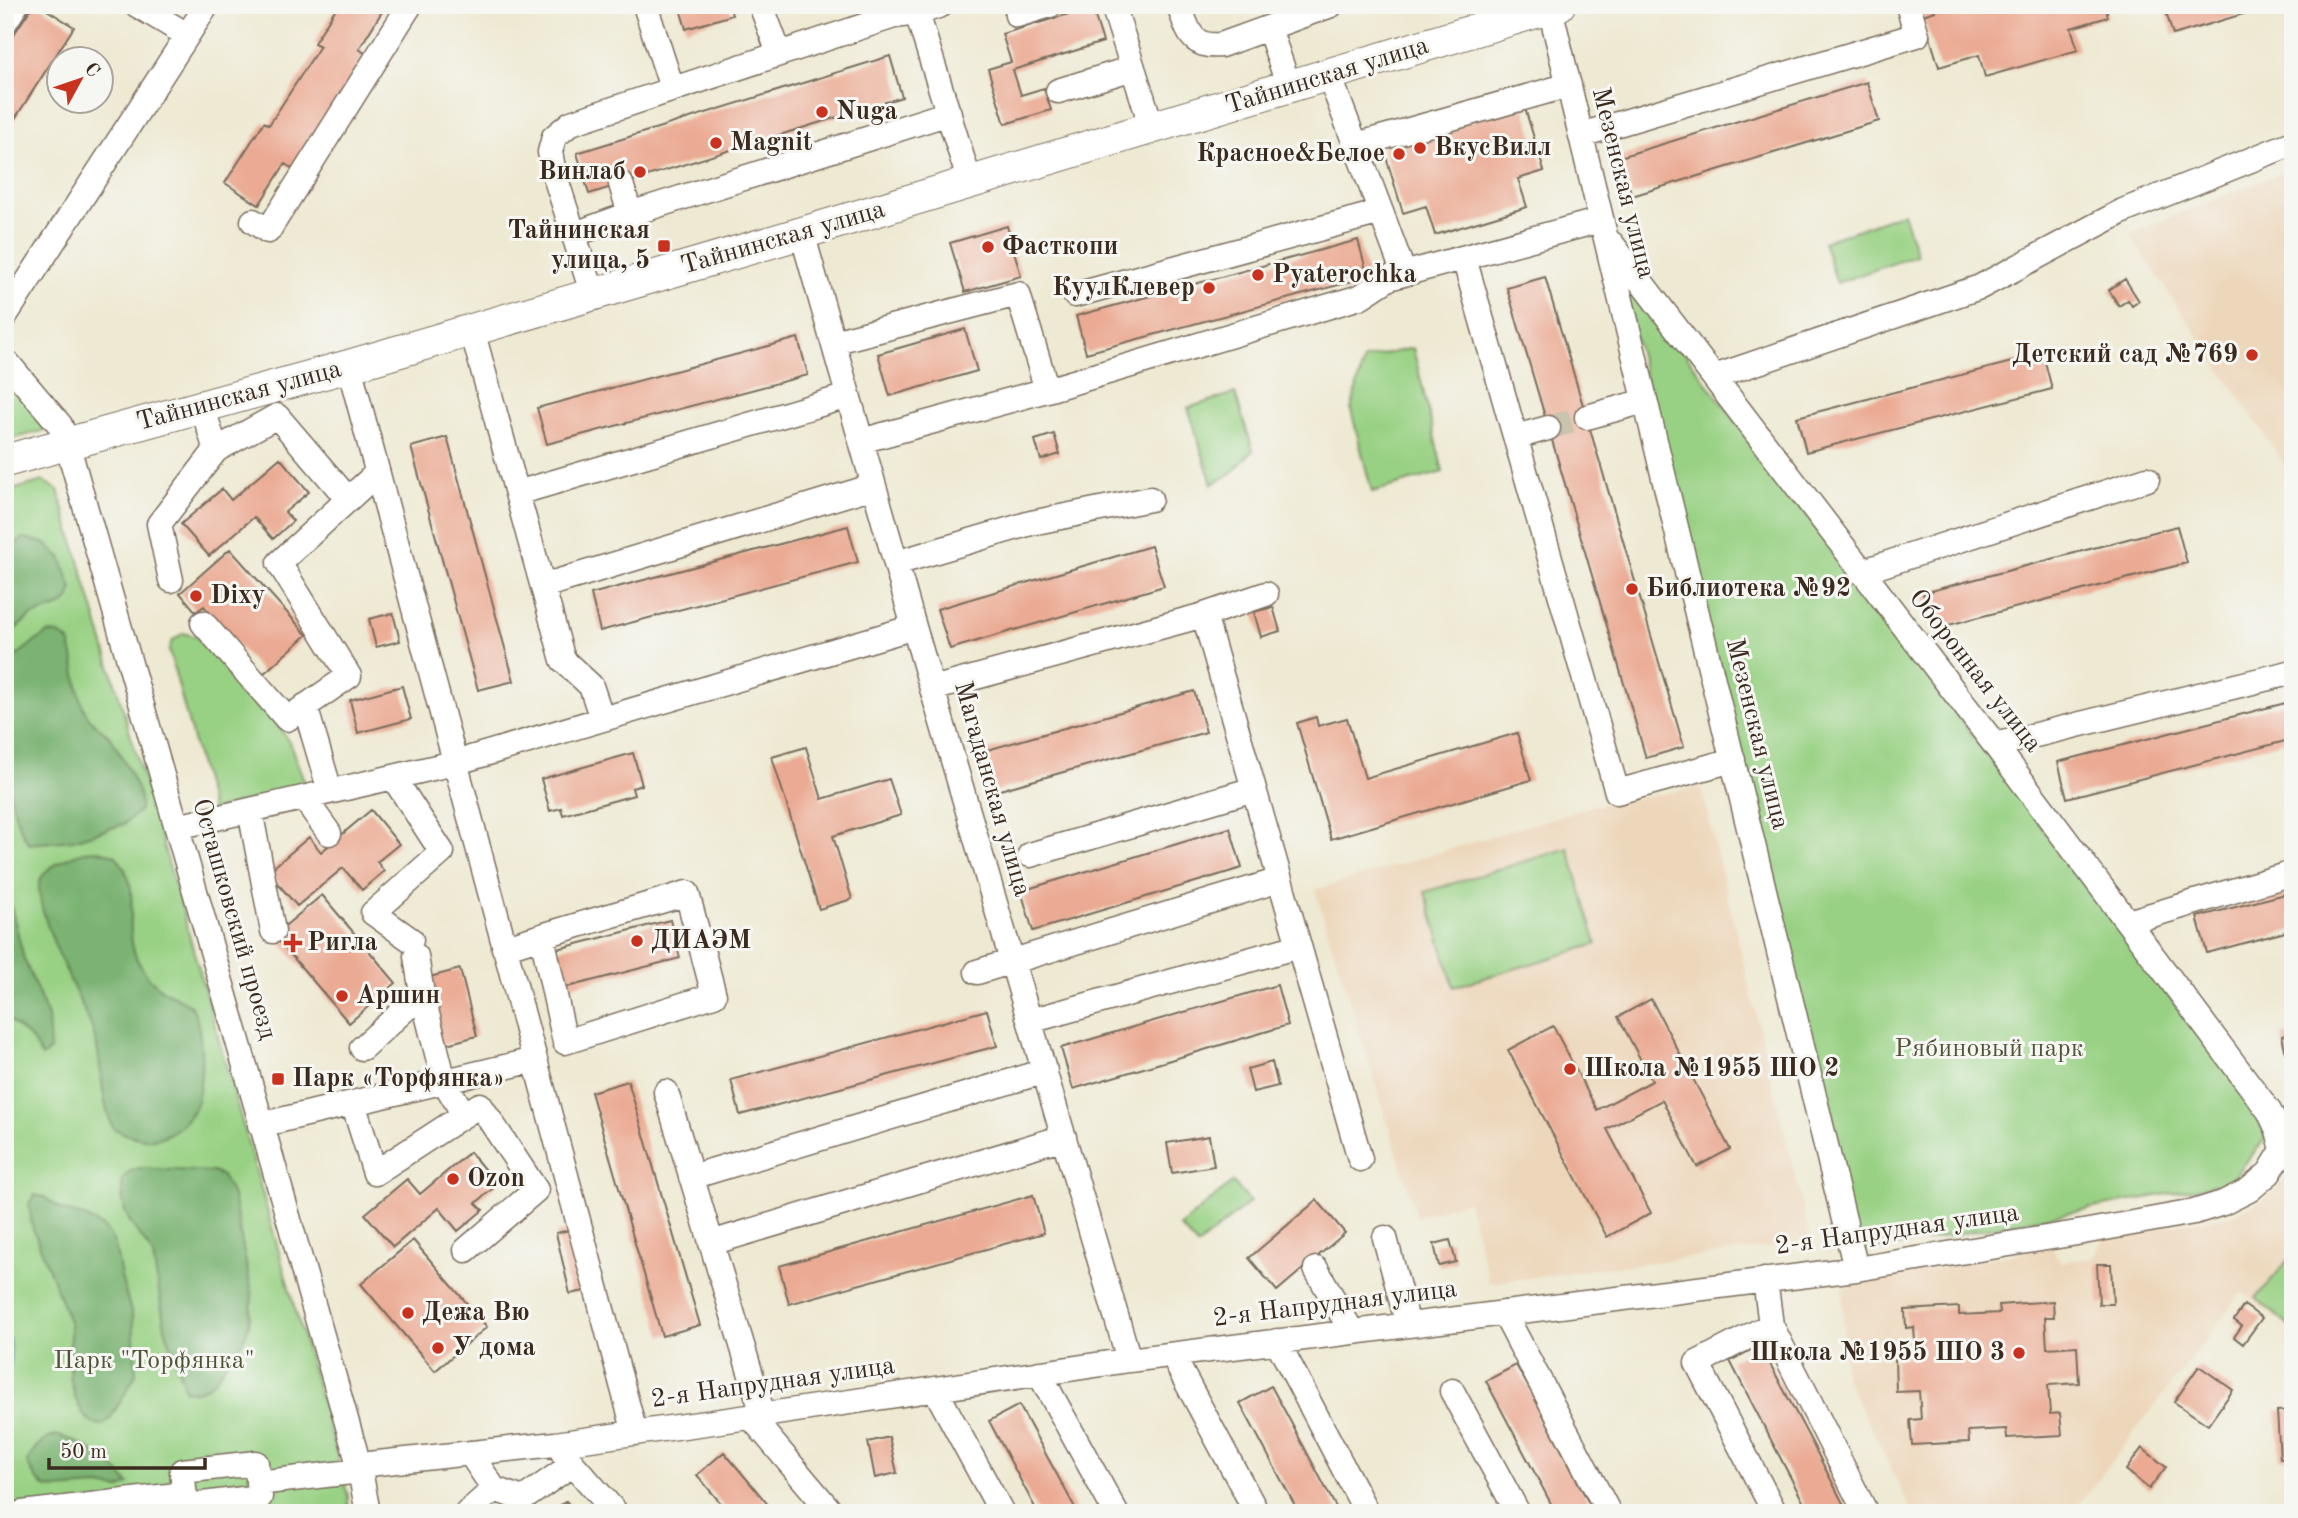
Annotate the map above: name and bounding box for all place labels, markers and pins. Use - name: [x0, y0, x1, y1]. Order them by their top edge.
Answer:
- place label: Nuga: [836, 99, 898, 125]
- marker: Nuga: [814, 104, 830, 120]
- place label: Magnit: [730, 130, 812, 156]
- marker: Magnit: [708, 135, 724, 151]
- place label: ВкусВилл: [1434, 135, 1551, 161]
- marker: ВкусВилл: [1412, 140, 1428, 156]
- place label: Красное&Белое: [1196, 141, 1385, 167]
- marker: Красное&Белое: [1391, 146, 1407, 162]
- place label: Винлаб: [538, 159, 626, 185]
- marker: Винлаб: [632, 164, 648, 180]
- place label: Тайнинская улица, 5: [507, 218, 650, 274]
- place label: Фасткопи: [1002, 234, 1118, 260]
- marker: Тайнинская улица, 5: [656, 238, 672, 254]
- marker: Фасткопи: [980, 239, 996, 255]
- place label: Pyaterochka: [1272, 262, 1417, 288]
- marker: Pyaterochka: [1250, 267, 1266, 283]
- place label: КуулКлевер: [1052, 275, 1195, 301]
- marker: КуулКлевер: [1201, 280, 1217, 296]
- place label: Детский сад №769: [2012, 342, 2238, 368]
- marker: Детский сад №769: [2244, 347, 2260, 363]
- place label: Библиотека №92: [1646, 576, 1851, 602]
- marker: Библиотека №92: [1624, 581, 1640, 597]
- place label: Dixy: [210, 583, 265, 609]
- marker: Dixy: [188, 588, 204, 604]
- place label: ДИАЭМ: [651, 928, 751, 954]
- place label: Ригла: [307, 930, 378, 956]
- marker: ДИАЭМ: [629, 933, 645, 949]
- marker: Ригла: [285, 935, 301, 951]
- place label: Аршин: [356, 983, 440, 1009]
- marker: Аршин: [334, 988, 350, 1004]
- place label: Школа №1955 ШО 2: [1584, 1056, 1839, 1082]
- marker: Школа №1955 ШО 2: [1562, 1061, 1578, 1077]
- place label: Парк «Торфянка»: [292, 1066, 505, 1093]
- marker: Парк «Торфянка»: [270, 1071, 286, 1087]
- place label: Ozon: [467, 1166, 525, 1192]
- marker: Ozon: [445, 1171, 461, 1187]
- place label: Дежа Вю: [422, 1300, 530, 1326]
- marker: Дежа Вю: [400, 1305, 416, 1321]
- place label: У дома: [452, 1335, 536, 1361]
- marker: У дома: [430, 1340, 446, 1356]
- place label: Школа №1955 ШО 3: [1750, 1340, 2005, 1366]
- marker: Школа №1955 ШО 3: [2011, 1345, 2027, 1361]

